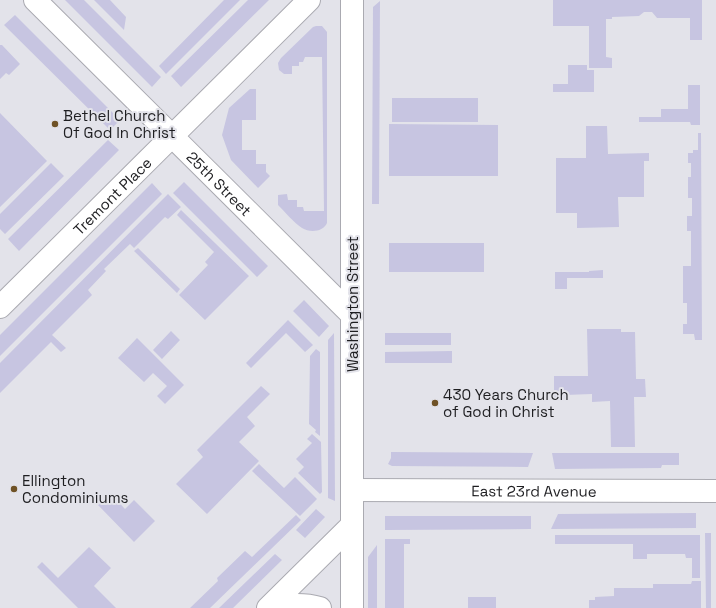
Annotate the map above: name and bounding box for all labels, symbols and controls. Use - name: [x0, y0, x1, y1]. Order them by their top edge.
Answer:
- place label: Bethel Church Of God In Christ: [63, 106, 176, 142]
- marker: Bethel Church Of God In Christ: [50, 119, 60, 129]
- street label: 25th Street: [183, 147, 256, 220]
- street label: Tremont Place: [69, 153, 155, 239]
- street label: Washington Street: [343, 236, 362, 372]
- place label: 430 Years Church of God in Christ: [443, 385, 569, 421]
- marker: 430 Years Church of God in Christ: [430, 398, 440, 408]
- place label: Ellington Condominiums: [22, 471, 129, 507]
- street label: East 23rd Avenue: [471, 481, 597, 500]
- marker: Ellington Condominiums: [9, 484, 19, 494]

